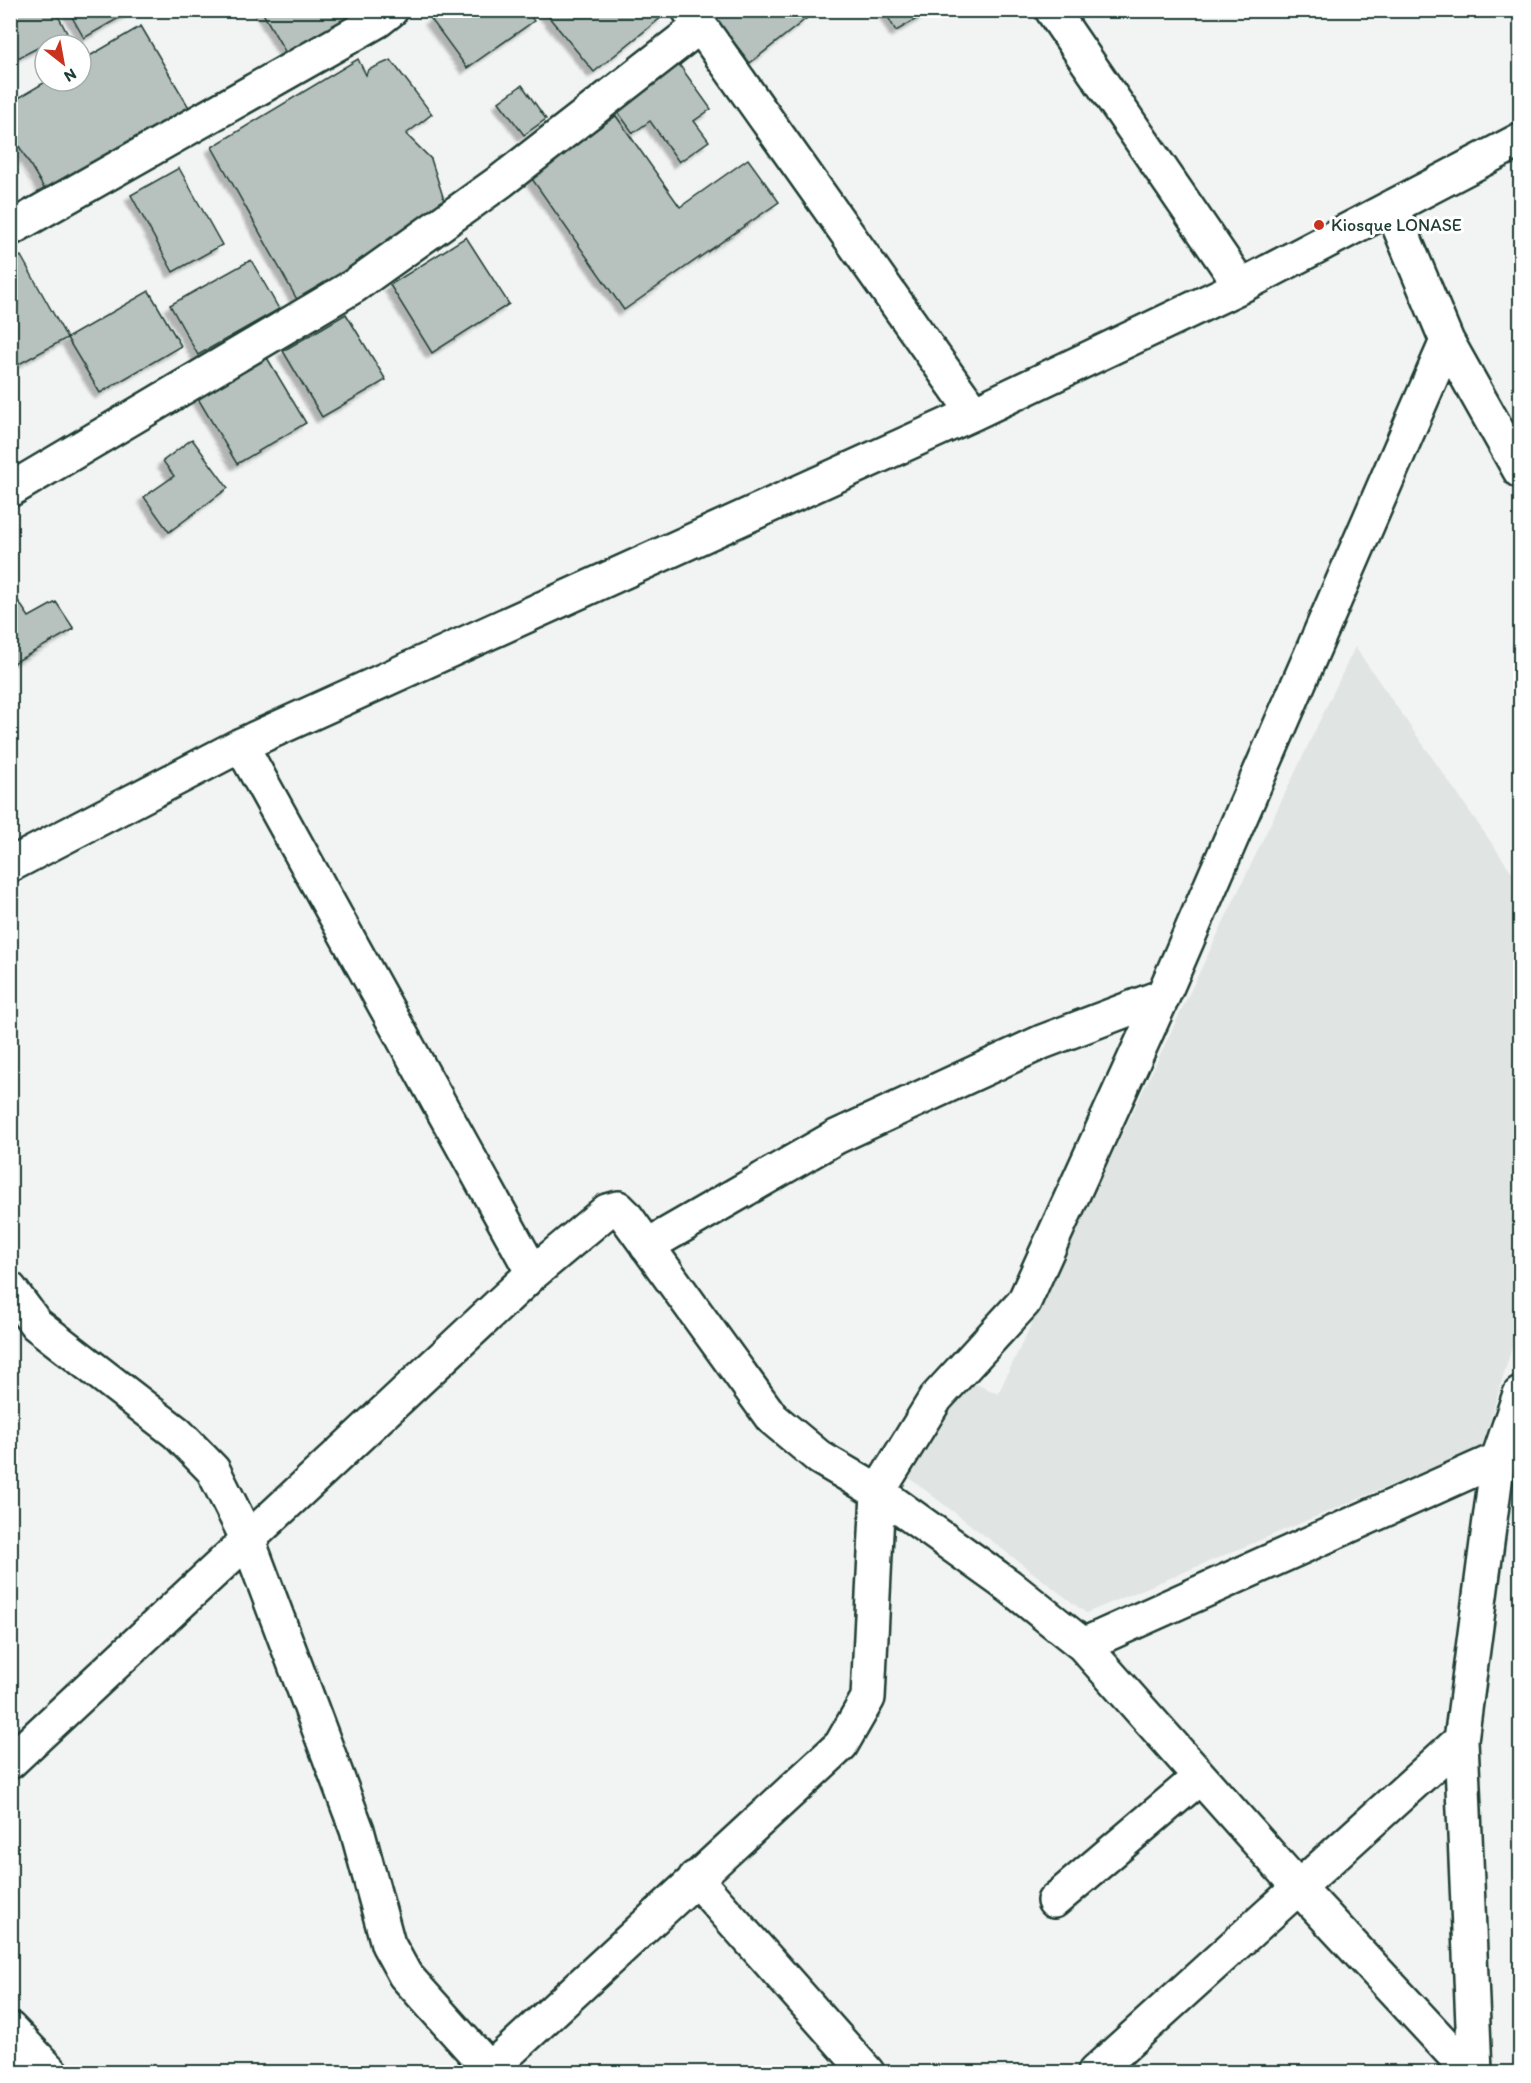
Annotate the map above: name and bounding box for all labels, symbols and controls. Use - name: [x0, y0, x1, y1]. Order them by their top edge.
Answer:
- north arrow: [33, 33, 93, 93]
- text: N: [61, 65, 80, 86]
- place label: Kiosque LONASE: [1331, 214, 1462, 236]
- marker: Kiosque LONASE: [1312, 218, 1326, 232]

